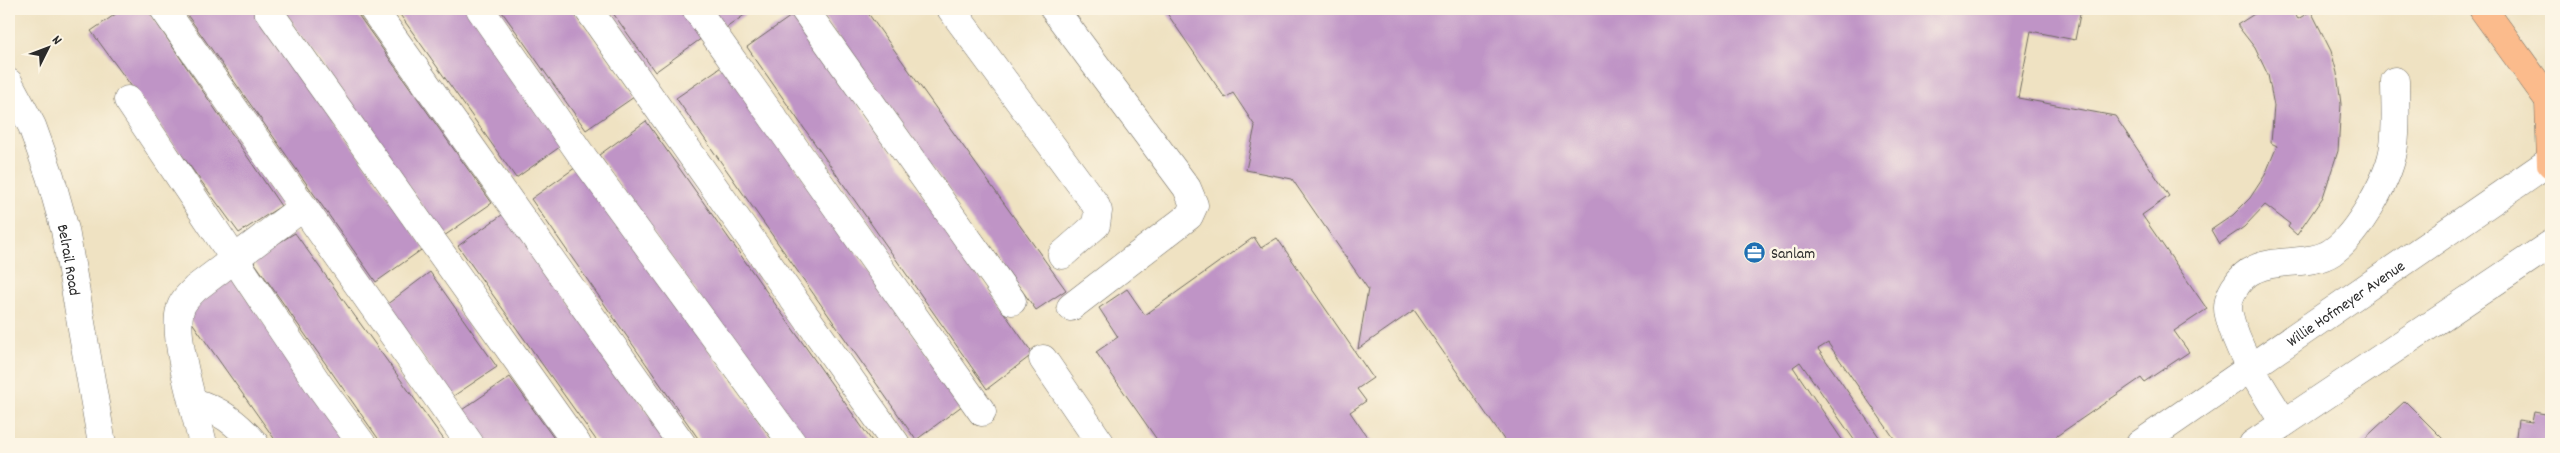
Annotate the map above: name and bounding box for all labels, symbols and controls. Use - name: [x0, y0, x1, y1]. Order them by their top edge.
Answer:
- north arrow: [22, 22, 72, 72]
- text: N: [46, 31, 66, 50]
- street label: Belrail Road: [50, 222, 85, 298]
- office icon: Sanlam: [1743, 240, 1767, 264]
- place label: Sanlam: [1771, 243, 1815, 266]
- street label: Willie Hofmeyer Avenue: [2282, 256, 2410, 354]

